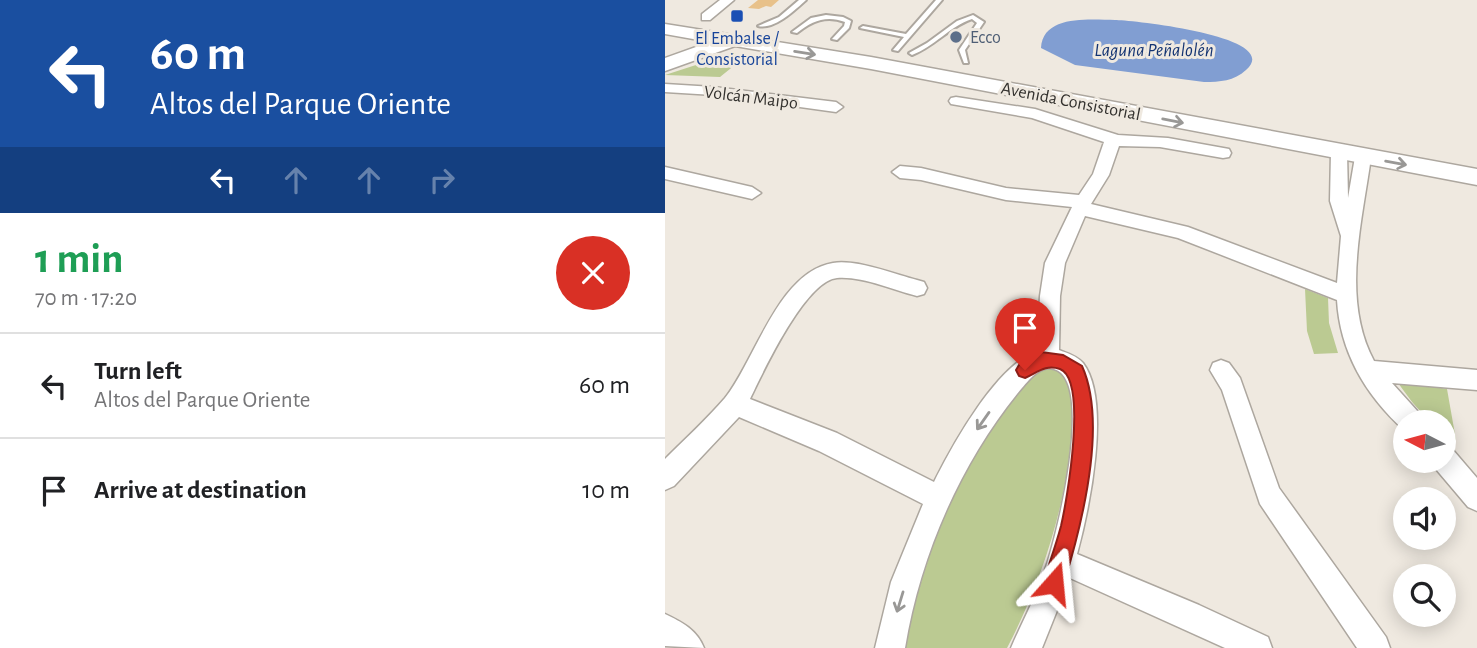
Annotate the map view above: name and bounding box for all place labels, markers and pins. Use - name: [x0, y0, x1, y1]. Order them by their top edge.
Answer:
- marker: El Embalse / Consistorial: [729, 8, 745, 24]
- marker: Ecco: [948, 29, 964, 45]
- place label: Ecco: [970, 29, 1001, 47]
- place label: El Embalse / Consistorial: [695, 30, 780, 69]
- pin: [995, 298, 1055, 370]

